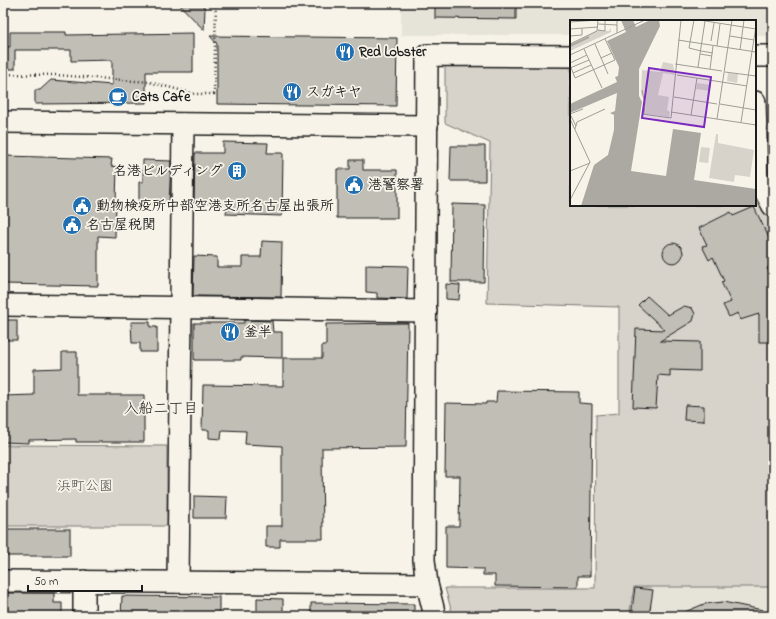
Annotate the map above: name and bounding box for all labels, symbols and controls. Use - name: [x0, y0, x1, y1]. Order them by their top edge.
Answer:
- inset map: [570, 20, 756, 206]
- restaurant icon: Red Lobster: [334, 41, 356, 63]
- place label: Red Lobster: [358, 42, 427, 63]
- restaurant icon: スガキヤ: [281, 81, 303, 103]
- place label: スガキヤ: [306, 82, 362, 103]
- cafe icon: Cats Cafe: [107, 86, 129, 108]
- place label: Cats Cafe: [132, 87, 191, 108]
- building icon: 名港ビルディング: [226, 160, 248, 182]
- place label: 名港ビルディング: [113, 161, 223, 182]
- public building icon: 港警察署: [343, 174, 365, 196]
- place label: 港警察署: [368, 175, 424, 196]
- public building icon: 動物検疫所中部空港支所名古屋出張所: [71, 195, 93, 217]
- place label: 動物検疫所中部空港支所名古屋出張所: [96, 196, 334, 217]
- public building icon: 名古屋税関: [61, 214, 83, 236]
- place label: 名古屋税関: [86, 215, 156, 236]
- restaurant icon: 釜半: [219, 321, 241, 343]
- place label: 釜半: [244, 322, 272, 343]
- district label: 入船二丁目: [123, 398, 199, 420]
- park label: 浜町公園: [57, 476, 113, 497]
- scale bar: [28, 567, 142, 593]
- text: 50 m: [34, 573, 58, 591]

